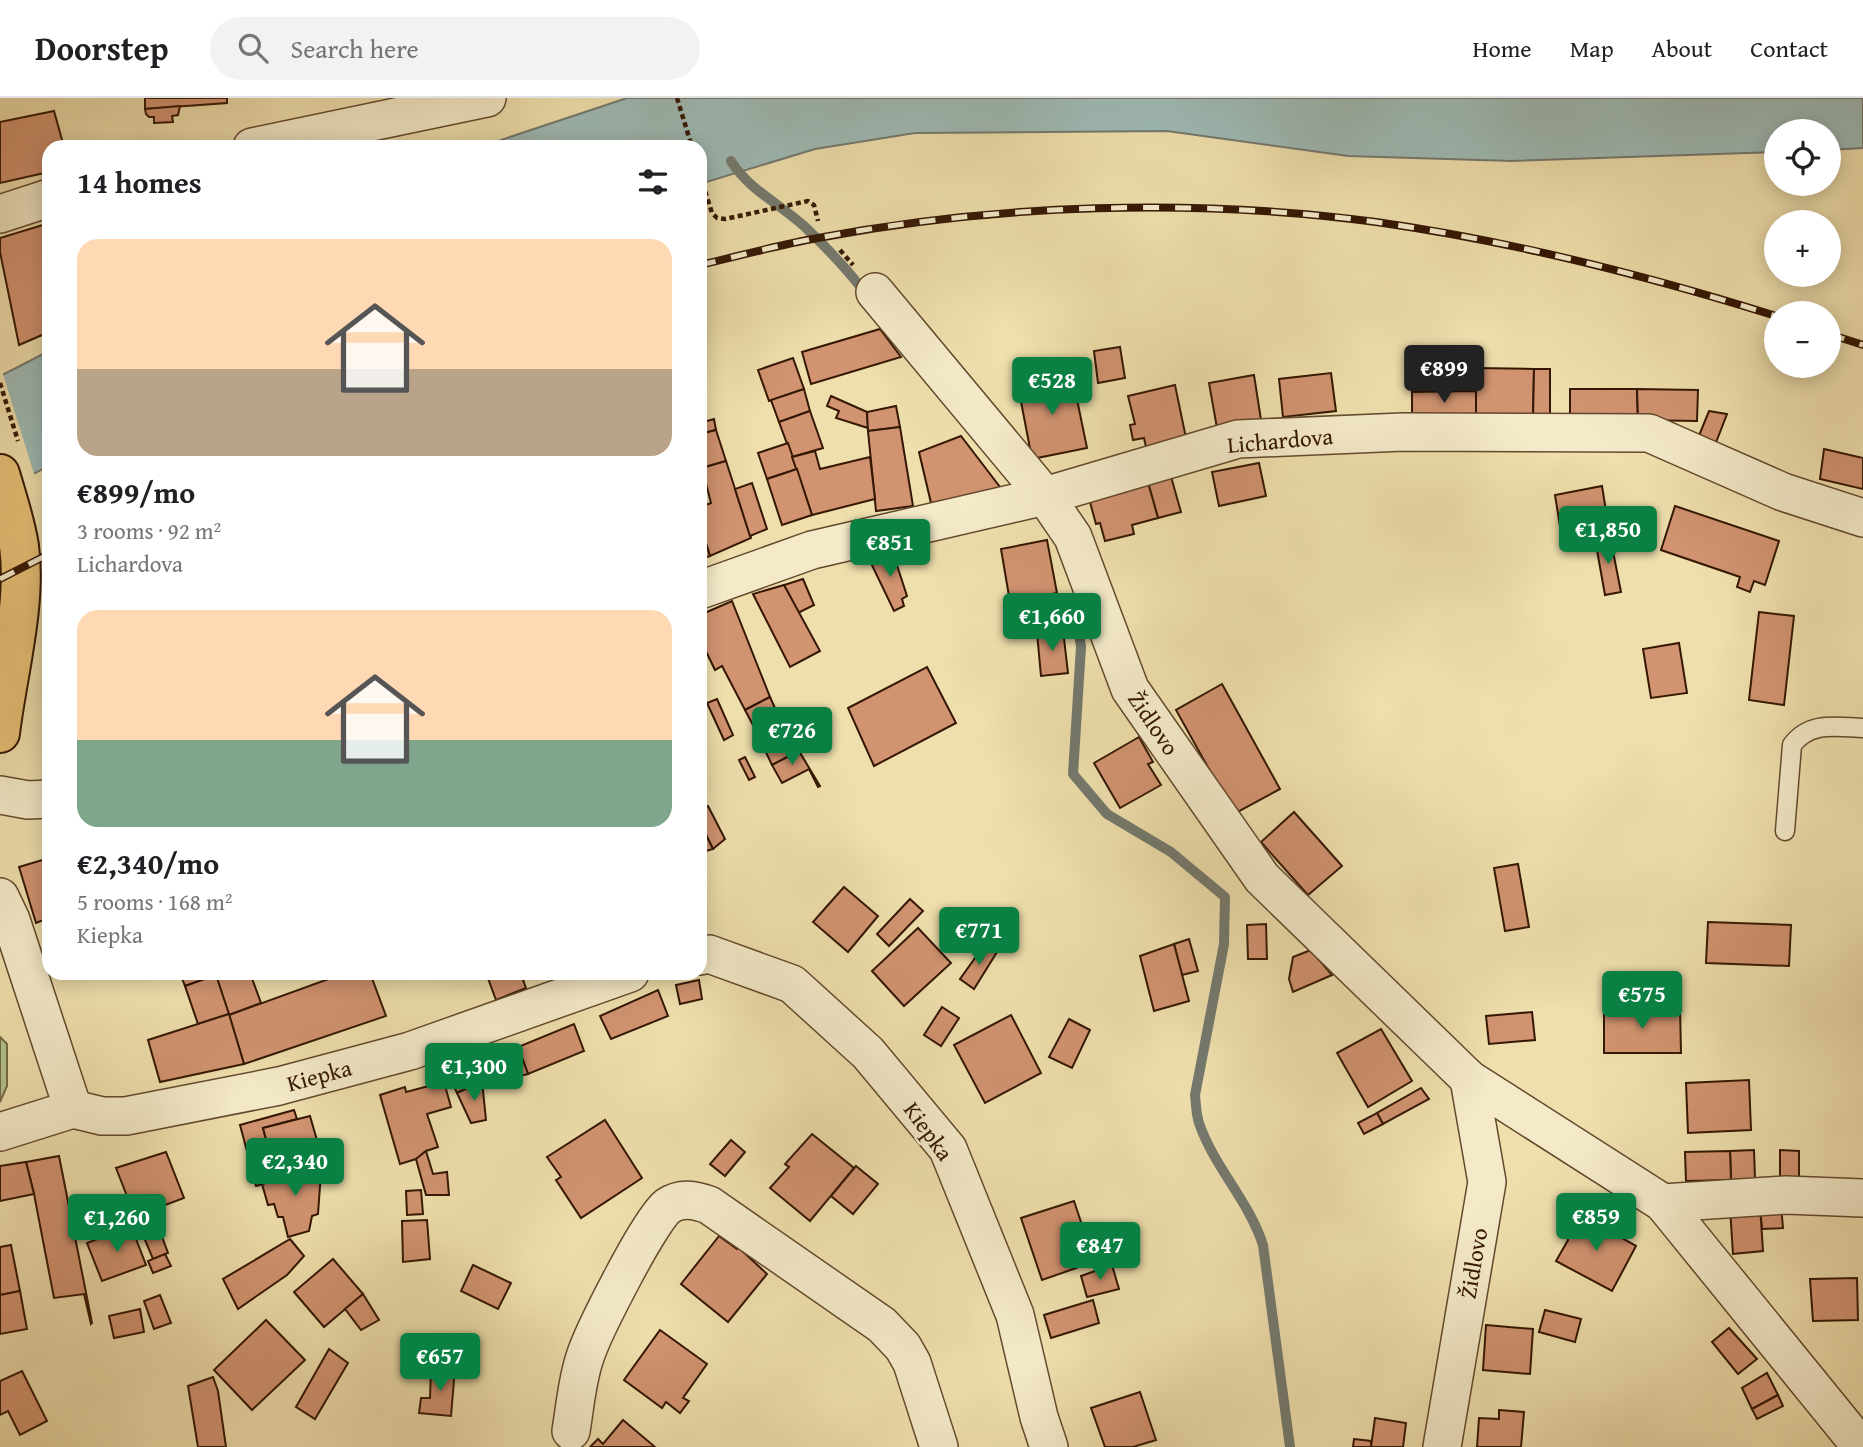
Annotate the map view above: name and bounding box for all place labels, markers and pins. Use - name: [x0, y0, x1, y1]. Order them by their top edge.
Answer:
- pin: €899: [1403, 345, 1485, 405]
- pin: €528: [1011, 358, 1093, 417]
- pin: €1,850: [1551, 506, 1665, 566]
- pin: €851: [849, 519, 931, 579]
- pin: €1,660: [995, 594, 1109, 653]
- pin: €726: [751, 708, 833, 767]
- pin: €771: [938, 908, 1020, 967]
- pin: €575: [1601, 972, 1683, 1031]
- pin: €1,300: [417, 1044, 531, 1103]
- pin: €2,340: [238, 1138, 352, 1198]
- pin: €1,260: [60, 1194, 174, 1254]
- pin: €859: [1555, 1194, 1637, 1253]
- pin: €847: [1059, 1222, 1141, 1282]
- pin: €657: [399, 1334, 481, 1393]

